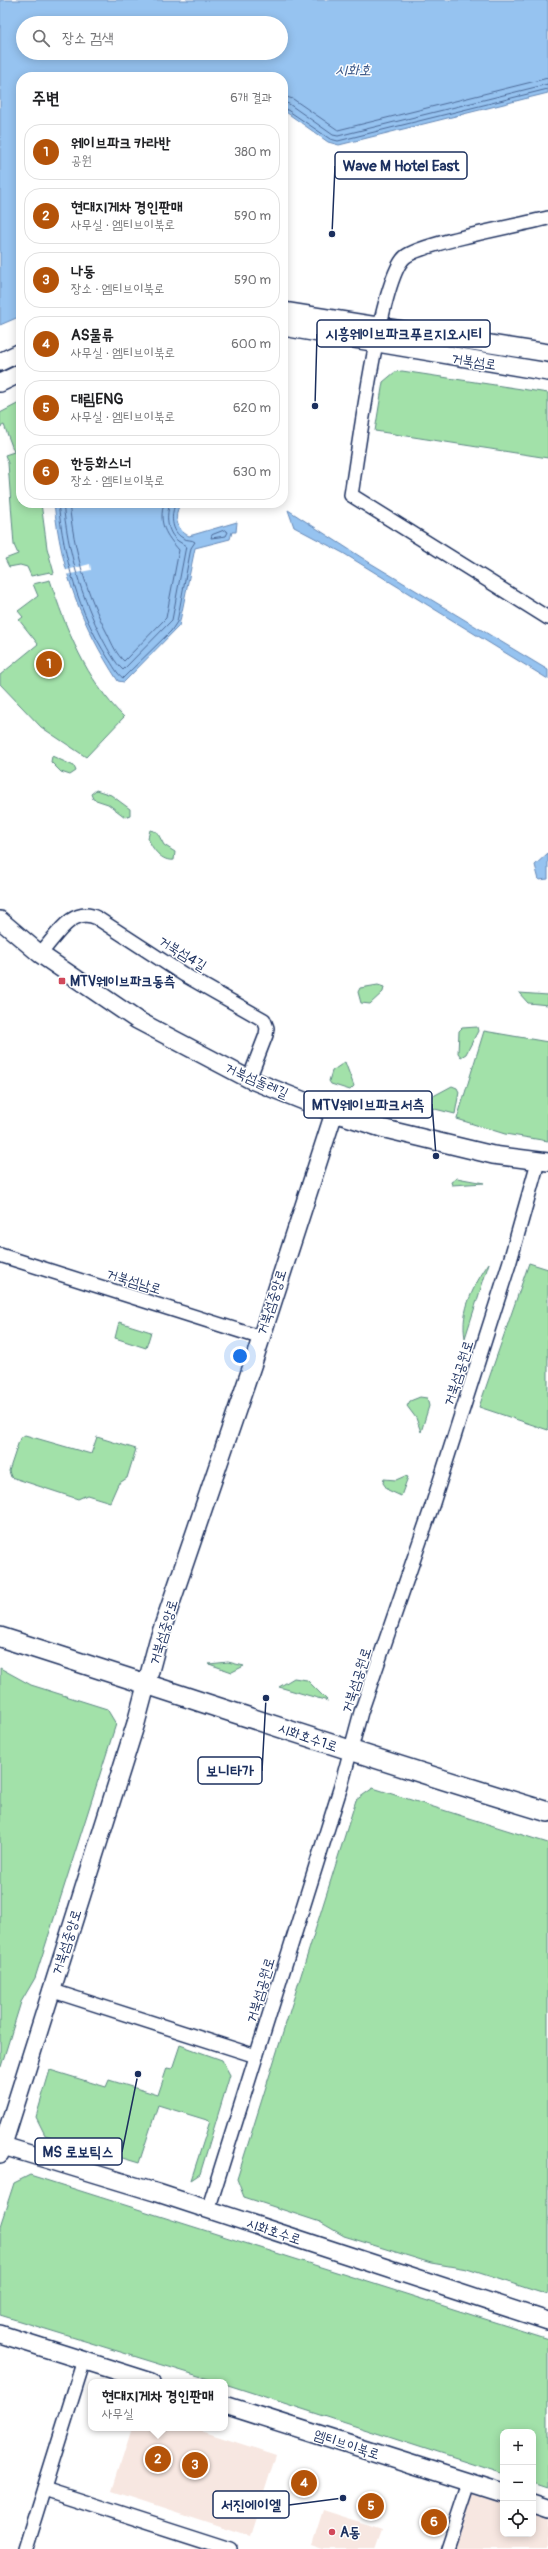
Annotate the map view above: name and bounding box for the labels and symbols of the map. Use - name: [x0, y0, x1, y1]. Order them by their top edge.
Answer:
- water label: 시화호: [335, 61, 371, 80]
- callout: Wave M Hotel East: [335, 152, 467, 179]
- text: Wave M Hotel East: [343, 157, 460, 176]
- callout: 시흥웨이브파크푸르지오시티: [317, 320, 490, 347]
- text: 시흥웨이브파크푸르지오시티: [326, 325, 482, 344]
- street label: 거북섬로: [450, 350, 498, 373]
- pin: 1: [36, 649, 62, 679]
- street label: 거북섬4길: [156, 932, 210, 975]
- place label: MTV웨이브파크동측: [70, 973, 175, 990]
- marker: MTV웨이브파크동측: [57, 976, 67, 986]
- street label: 거북섬둘레길: [222, 1059, 292, 1102]
- callout: MTV웨이브파크서측: [304, 1091, 432, 1118]
- text: MTV웨이브파크서측: [312, 1096, 424, 1115]
- street label: 거북섬남로: [104, 1265, 163, 1298]
- street label: 거북섬중앙로: [253, 1267, 290, 1337]
- street label: 거북섬공원로: [440, 1338, 477, 1408]
- your location: [230, 1346, 250, 1366]
- street label: 거북섬중앙로: [145, 1597, 181, 1667]
- street label: 거북섬공원로: [338, 1645, 375, 1715]
- street label: 시화호수1로: [276, 1719, 340, 1756]
- callout: 보니타가: [198, 1757, 262, 1784]
- text: 보니타가: [206, 1762, 255, 1781]
- street label: 거북섬중앙로: [48, 1907, 85, 1977]
- street label: 거북섬공원로: [242, 1955, 278, 2025]
- callout: MS 로보틱스: [35, 2138, 122, 2165]
- text: MS 로보틱스: [42, 2143, 114, 2162]
- street label: 시화호수로: [244, 2215, 303, 2248]
- street label: 엠티브이북로: [312, 2426, 382, 2463]
- pin: 2: [145, 2444, 171, 2474]
- pin: 3: [182, 2450, 208, 2480]
- pin: 4: [291, 2468, 317, 2498]
- callout: 서진에이엘: [213, 2491, 289, 2518]
- pin: 5: [358, 2491, 384, 2521]
- text: 서진에이엘: [221, 2496, 281, 2515]
- pin: 6: [421, 2507, 447, 2537]
- place label: A동: [340, 2524, 360, 2541]
- marker: A동: [327, 2527, 337, 2537]

